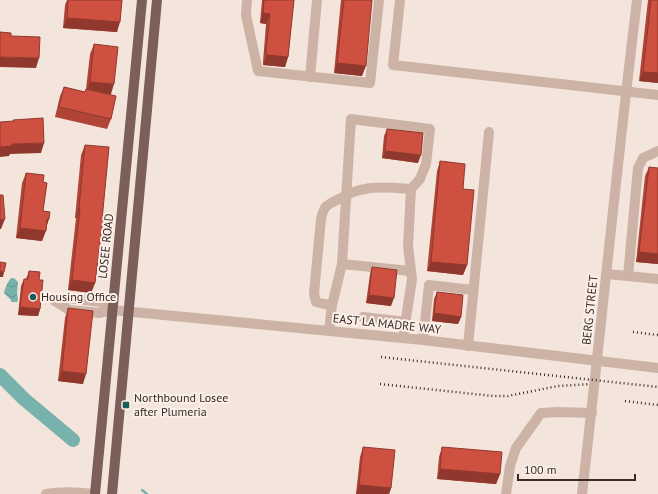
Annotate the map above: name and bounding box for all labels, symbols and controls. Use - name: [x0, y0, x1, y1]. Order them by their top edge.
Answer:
- street label: LOSEE ROAD: [95, 212, 116, 279]
- street label: BERG STREET: [578, 274, 601, 346]
- place label: Housing Office: [41, 289, 116, 304]
- marker: Housing Office: [28, 292, 38, 302]
- street label: EAST LA MADRE WAY: [332, 310, 442, 337]
- place label: Northbound Losee after Plumeria: [134, 390, 228, 419]
- marker: Northbound Losee after Plumeria: [121, 400, 131, 410]
- scale bar: [518, 456, 635, 482]
- text: 100 m: [524, 462, 557, 477]

